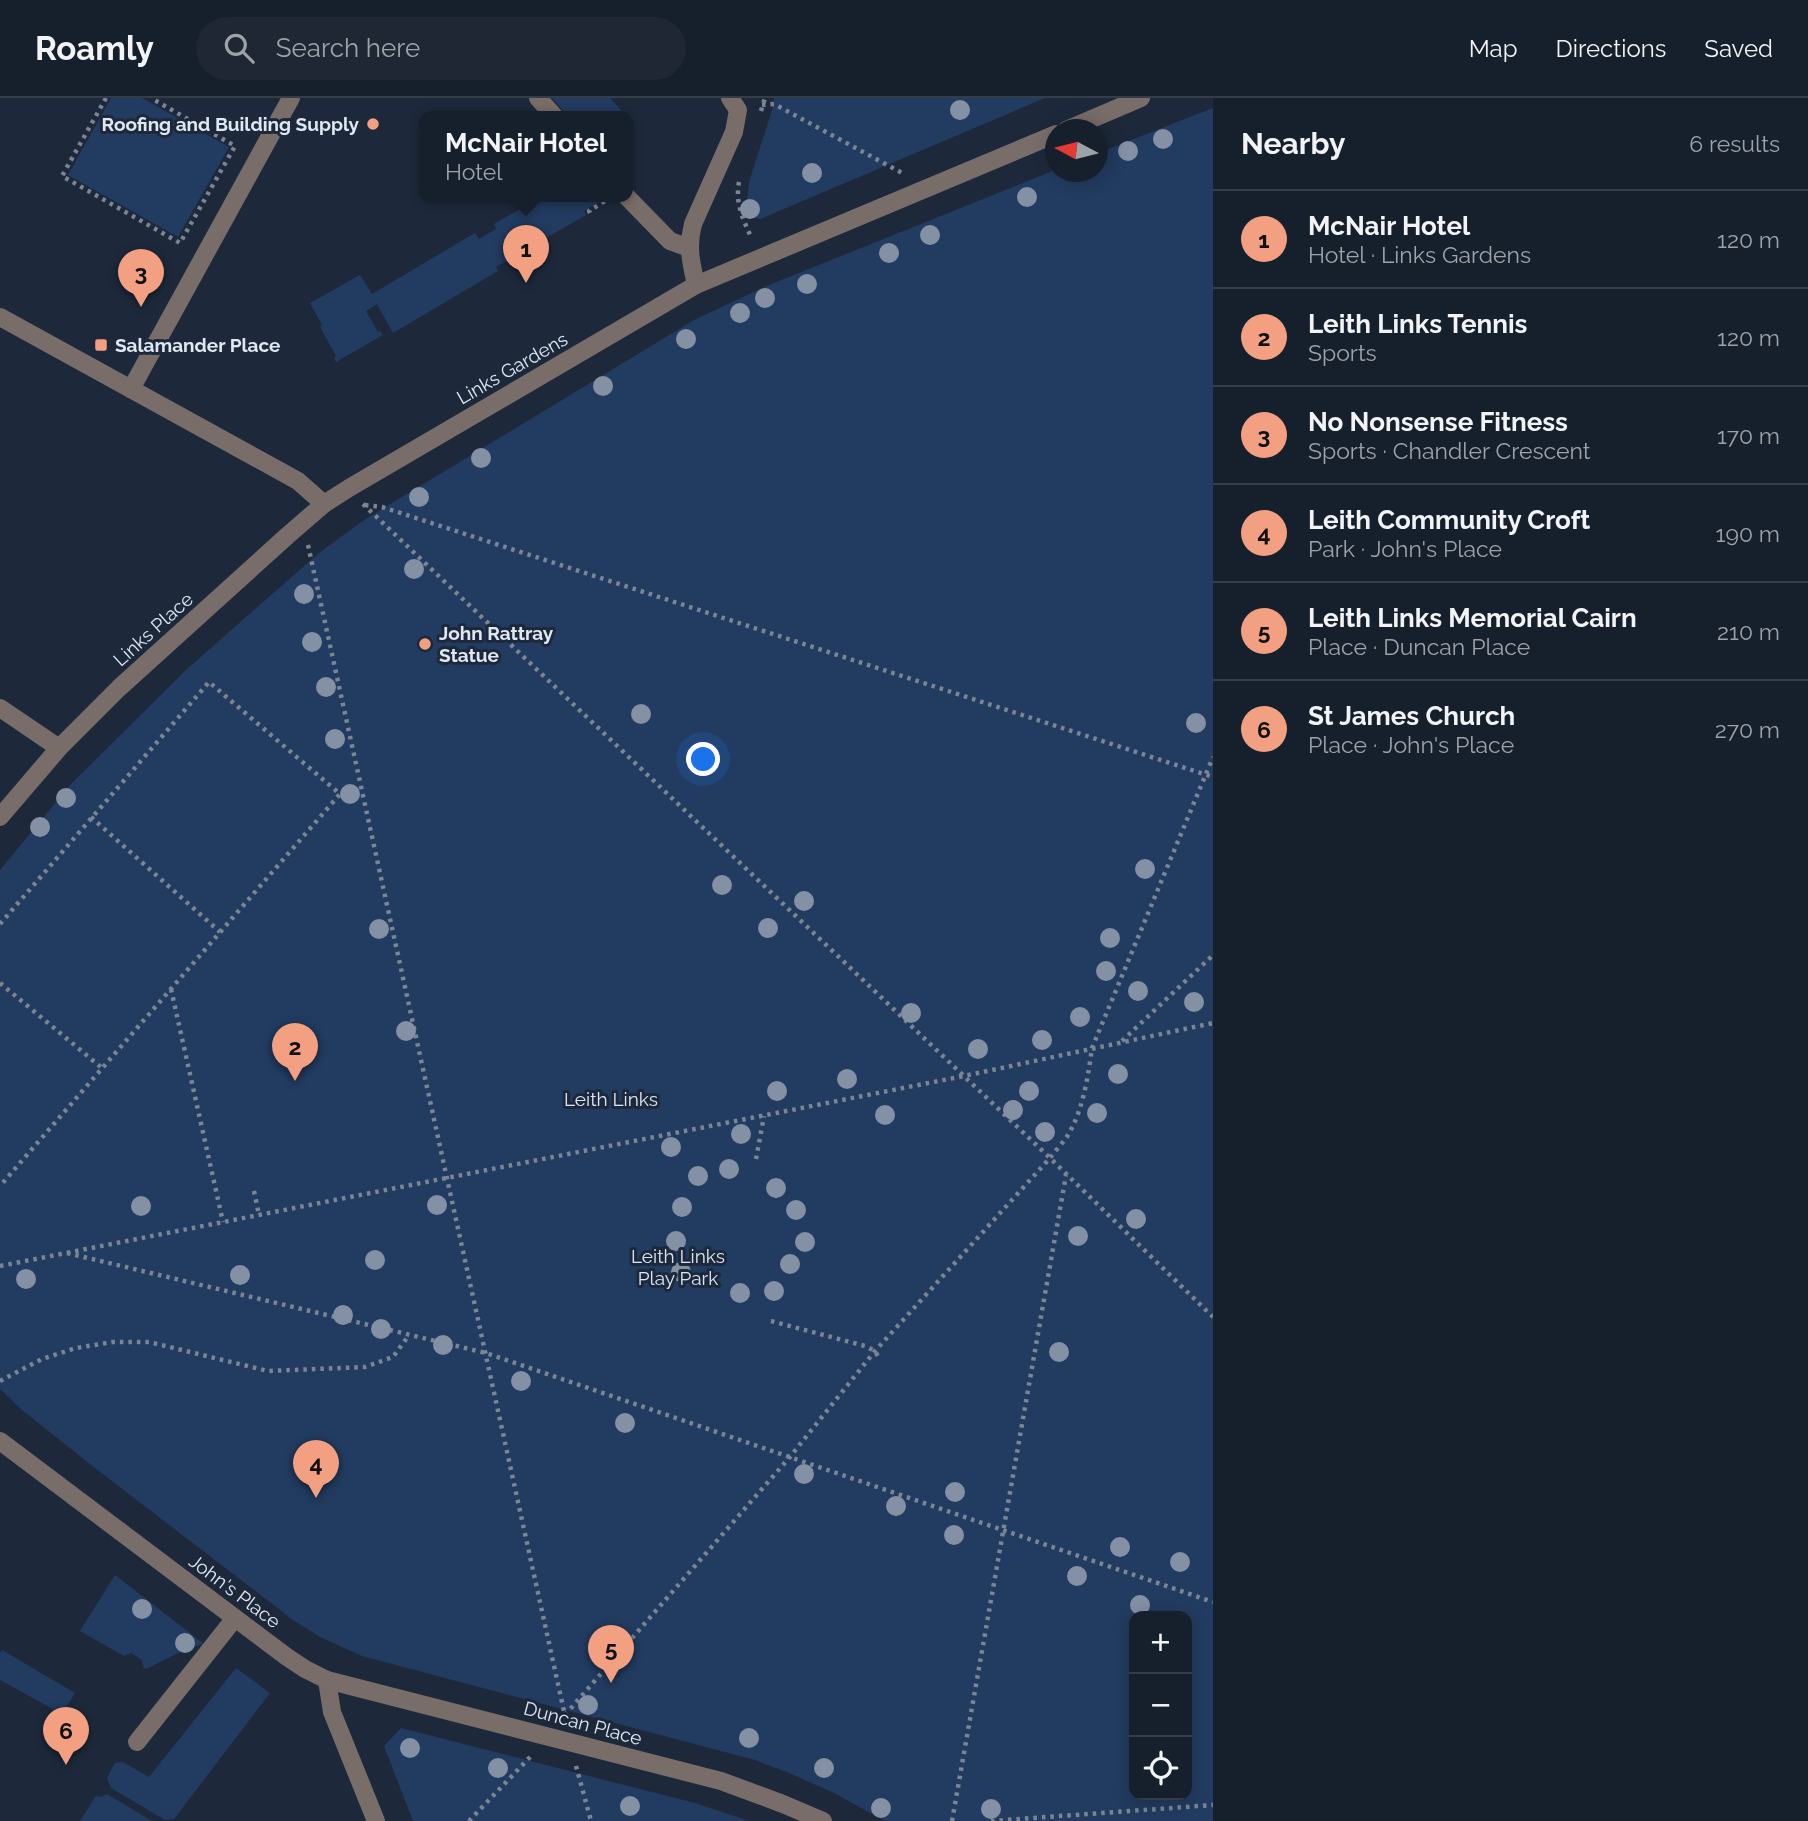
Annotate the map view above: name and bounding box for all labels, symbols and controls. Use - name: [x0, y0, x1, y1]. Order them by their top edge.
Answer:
- search box: [196, 17, 686, 80]
- text: Roamly: [35, 29, 154, 68]
- icon: search: [220, 29, 258, 67]
- text: Search here: [276, 33, 420, 63]
- text: Map: [1469, 34, 1518, 63]
- text: Directions: [1556, 34, 1666, 63]
- text: Saved: [1704, 34, 1773, 63]
- popup: [419, 111, 633, 202]
- place label: Roofing and Building Supply: [102, 113, 360, 135]
- marker: Roofing and Building Supply: [365, 116, 381, 132]
- north arrow: [1045, 119, 1108, 182]
- text: Nearby: [1241, 126, 1345, 161]
- text: McNair Hotel: [445, 128, 607, 158]
- text: 6 results: [1689, 130, 1780, 157]
- text: Hotel: [445, 158, 502, 185]
- text: McNair Hotel: [1308, 211, 1470, 241]
- pin: 1: [503, 225, 549, 283]
- text: 1: [1258, 226, 1270, 253]
- text: 120 m: [1717, 226, 1780, 253]
- text: Hotel · Links Gardens: [1308, 241, 1531, 268]
- pin: 3: [118, 249, 164, 307]
- text: Leith Links Tennis: [1308, 309, 1527, 339]
- text: 2: [1258, 324, 1270, 351]
- text: 120 m: [1717, 324, 1780, 351]
- street label: Links Gardens: [453, 327, 571, 409]
- place label: Salamander Place: [115, 334, 280, 356]
- marker: Salamander Place: [93, 337, 109, 353]
- text: Sports: [1308, 339, 1377, 366]
- text: No Nonsense Fitness: [1308, 407, 1568, 437]
- text: 3: [1258, 422, 1270, 449]
- text: 170 m: [1717, 422, 1780, 449]
- text: Sports · Chandler Crescent: [1308, 437, 1591, 464]
- text: Leith Community Croft: [1308, 505, 1590, 535]
- text: 4: [1257, 520, 1271, 547]
- text: 190 m: [1716, 520, 1780, 547]
- text: Park · John's Place: [1308, 535, 1502, 562]
- street label: Links Place: [109, 588, 197, 670]
- text: Leith Links Memorial Cairn: [1308, 603, 1637, 633]
- text: 5: [1258, 618, 1270, 645]
- text: 210 m: [1717, 618, 1780, 645]
- place label: John Rattray Statue: [439, 622, 554, 666]
- text: Place · Duncan Place: [1308, 633, 1530, 660]
- marker: John Rattray Statue: [417, 636, 433, 652]
- text: St James Church: [1308, 701, 1515, 731]
- text: 6: [1257, 716, 1271, 743]
- text: 270 m: [1715, 716, 1780, 743]
- text: Place · John's Place: [1308, 731, 1514, 758]
- your location: [686, 742, 720, 776]
- pin: 2: [272, 1023, 318, 1081]
- park label: Leith Links: [564, 1088, 658, 1110]
- park label: Leith Links Play Park: [631, 1245, 725, 1289]
- pin: 4: [293, 1440, 339, 1498]
- street label: John's Place: [185, 1550, 285, 1632]
- map controls: [1129, 1611, 1192, 1800]
- button: +: [1129, 1611, 1192, 1674]
- pin: 5: [588, 1625, 634, 1683]
- button: −: [1129, 1674, 1192, 1737]
- street label: Duncan Place: [521, 1697, 645, 1749]
- pin: 6: [43, 1707, 89, 1765]
- button: locate: [1129, 1737, 1192, 1800]

